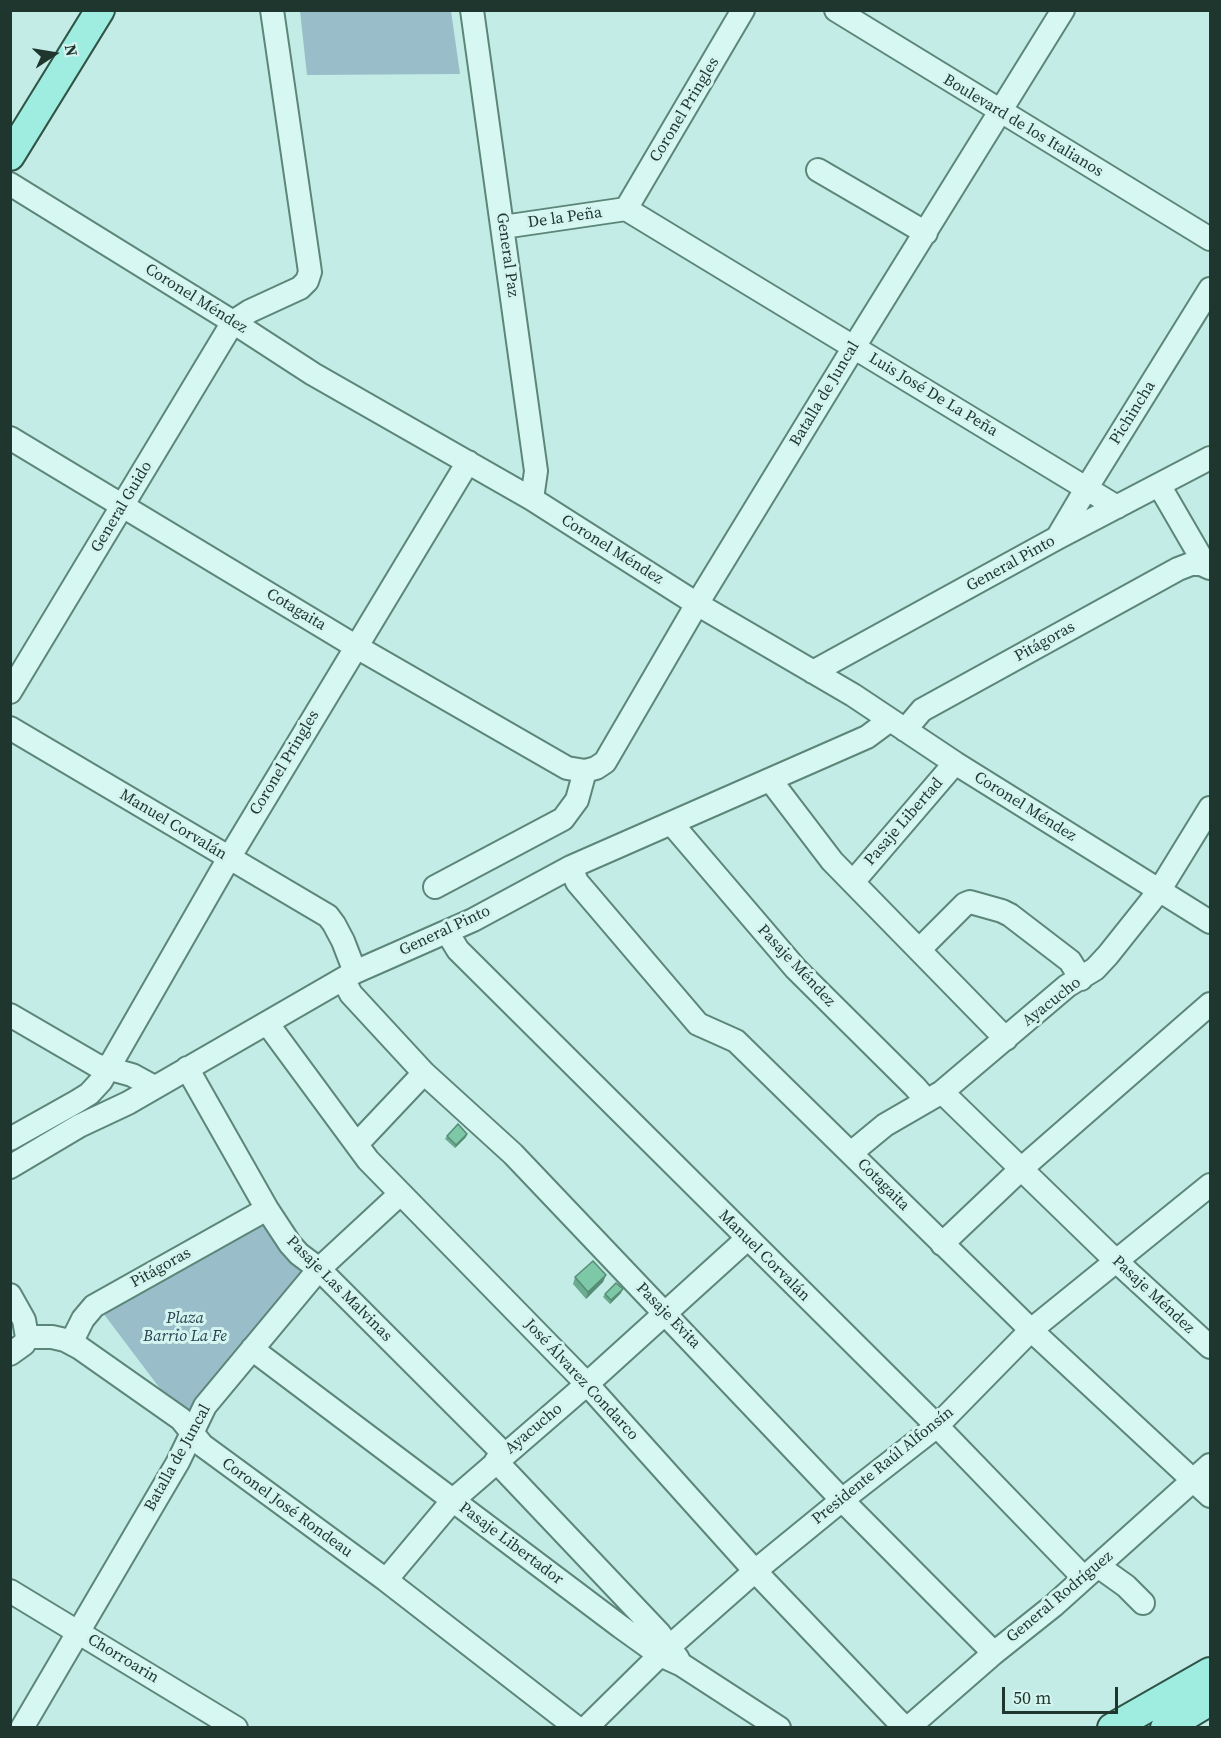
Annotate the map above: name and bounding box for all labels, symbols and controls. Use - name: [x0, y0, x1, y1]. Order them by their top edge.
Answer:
- north arrow: [24, 24, 84, 84]
- text: N: [60, 42, 84, 58]
- street label: Coronel Pringles: [646, 54, 724, 166]
- street label: Boulevard de los Italianos: [939, 71, 1107, 181]
- street label: De la Peña: [527, 203, 603, 233]
- street label: General Paz: [492, 212, 522, 298]
- street label: Coronel Méndez: [141, 260, 251, 338]
- street label: Batalla de Juncal: [786, 338, 864, 450]
- street label: Luis José De La Peña: [865, 349, 1001, 441]
- street label: Pichincha: [1106, 378, 1160, 448]
- street label: General Guido: [87, 458, 157, 556]
- street label: Coronel Méndez: [557, 511, 667, 589]
- street label: General Pinto: [963, 532, 1059, 596]
- street label: Cotagaita: [263, 585, 329, 635]
- street label: Pitágoras: [1011, 618, 1079, 666]
- street label: Coronel Pringles: [246, 707, 324, 819]
- street label: Coronel Méndez: [970, 768, 1080, 846]
- street label: Pasaje Libertad: [861, 774, 947, 870]
- street label: Manuel Corvalán: [116, 785, 230, 865]
- street label: General Pinto: [396, 902, 494, 960]
- street label: Pasaje Méndez: [753, 921, 839, 1011]
- street label: Ayacucho: [1019, 973, 1085, 1031]
- street label: Cotagaita: [853, 1155, 913, 1215]
- street label: Manuel Corvalán: [714, 1206, 814, 1306]
- street label: Pasaje Las Malvinas: [282, 1232, 396, 1346]
- street label: Pitágoras: [127, 1244, 195, 1292]
- street label: Pasaje Méndez: [1108, 1252, 1198, 1338]
- street label: Pasaje Evita: [632, 1279, 704, 1353]
- park label: Plaza Barrio La Fe: [143, 1309, 227, 1347]
- street label: José Álvarez Condarco: [520, 1315, 642, 1445]
- street label: Ayacucho: [501, 1399, 567, 1459]
- street label: Batalla de Juncal: [141, 1401, 215, 1515]
- street label: Presidente Raúl Alfonsín: [808, 1403, 958, 1529]
- street label: Coronel José Rondeau: [218, 1454, 356, 1562]
- street label: Pasaje Libertador: [455, 1499, 567, 1589]
- street label: General Rodríguez: [1003, 1547, 1117, 1647]
- street label: Chorroarin: [84, 1630, 162, 1688]
- scale bar: [1005, 1675, 1120, 1713]
- text: 50 m: [1013, 1685, 1051, 1710]

